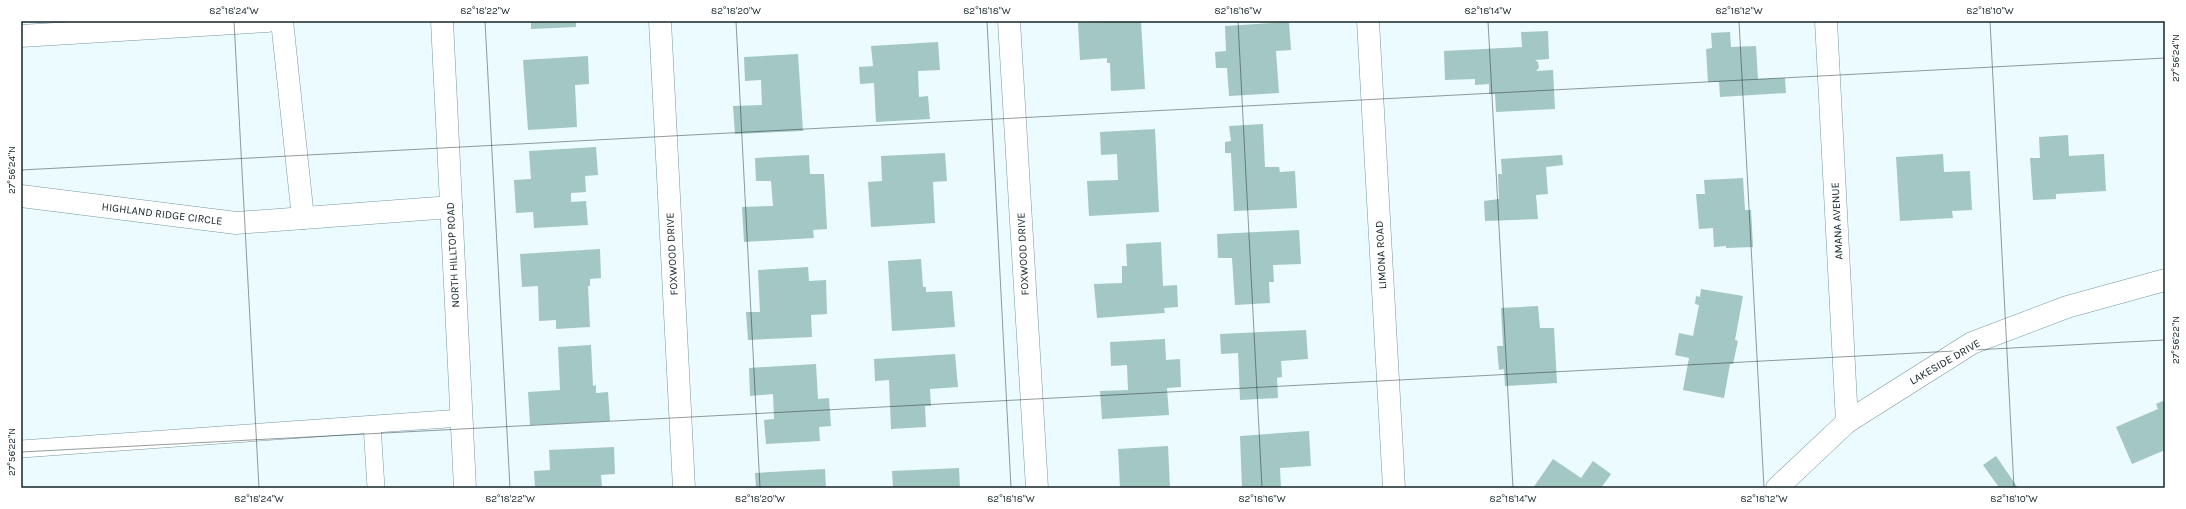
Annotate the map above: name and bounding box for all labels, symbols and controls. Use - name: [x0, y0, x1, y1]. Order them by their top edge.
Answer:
- text: 82°18'24"W: [209, 5, 259, 17]
- text: 82°18'22"W: [460, 5, 510, 17]
- text: 82°18'20"W: [711, 5, 761, 17]
- text: 82°18'18"W: [963, 5, 1011, 17]
- text: 82°18'16"W: [1214, 5, 1262, 17]
- text: 82°18'14"W: [1464, 5, 1512, 17]
- text: 82°18'12"W: [1715, 5, 1763, 17]
- text: 82°18'10"W: [1966, 5, 2014, 17]
- text: 27°56'24"N: [2170, 34, 2182, 82]
- text: 27°56'24"N: [6, 146, 18, 194]
- street label: AMANA AVENUE: [1828, 182, 1846, 260]
- street label: HIGHLAND RIDGE CIRCLE: [101, 200, 223, 228]
- street label: NORTH HILLTOP ROAD: [444, 202, 462, 308]
- street label: FOXWOOD DRIVE: [663, 212, 681, 296]
- street label: FOXWOOD DRIVE: [1014, 212, 1032, 296]
- street label: LIMONA ROAD: [1373, 220, 1389, 290]
- text: 27°56'22"N: [2170, 316, 2182, 364]
- street label: LAKESIDE DRIVE: [1907, 336, 1983, 388]
- text: 27°56'22"N: [6, 428, 18, 476]
- text: 82°18'24"W: [234, 493, 284, 505]
- text: 82°18'22"W: [485, 493, 535, 505]
- text: 82°18'20"W: [735, 493, 785, 505]
- text: 82°18'18"W: [987, 493, 1035, 505]
- text: 82°18'16"W: [1238, 493, 1286, 505]
- text: 82°18'14"W: [1489, 493, 1537, 505]
- text: 82°18'12"W: [1740, 493, 1788, 505]
- text: 82°18'10"W: [1990, 493, 2038, 505]

